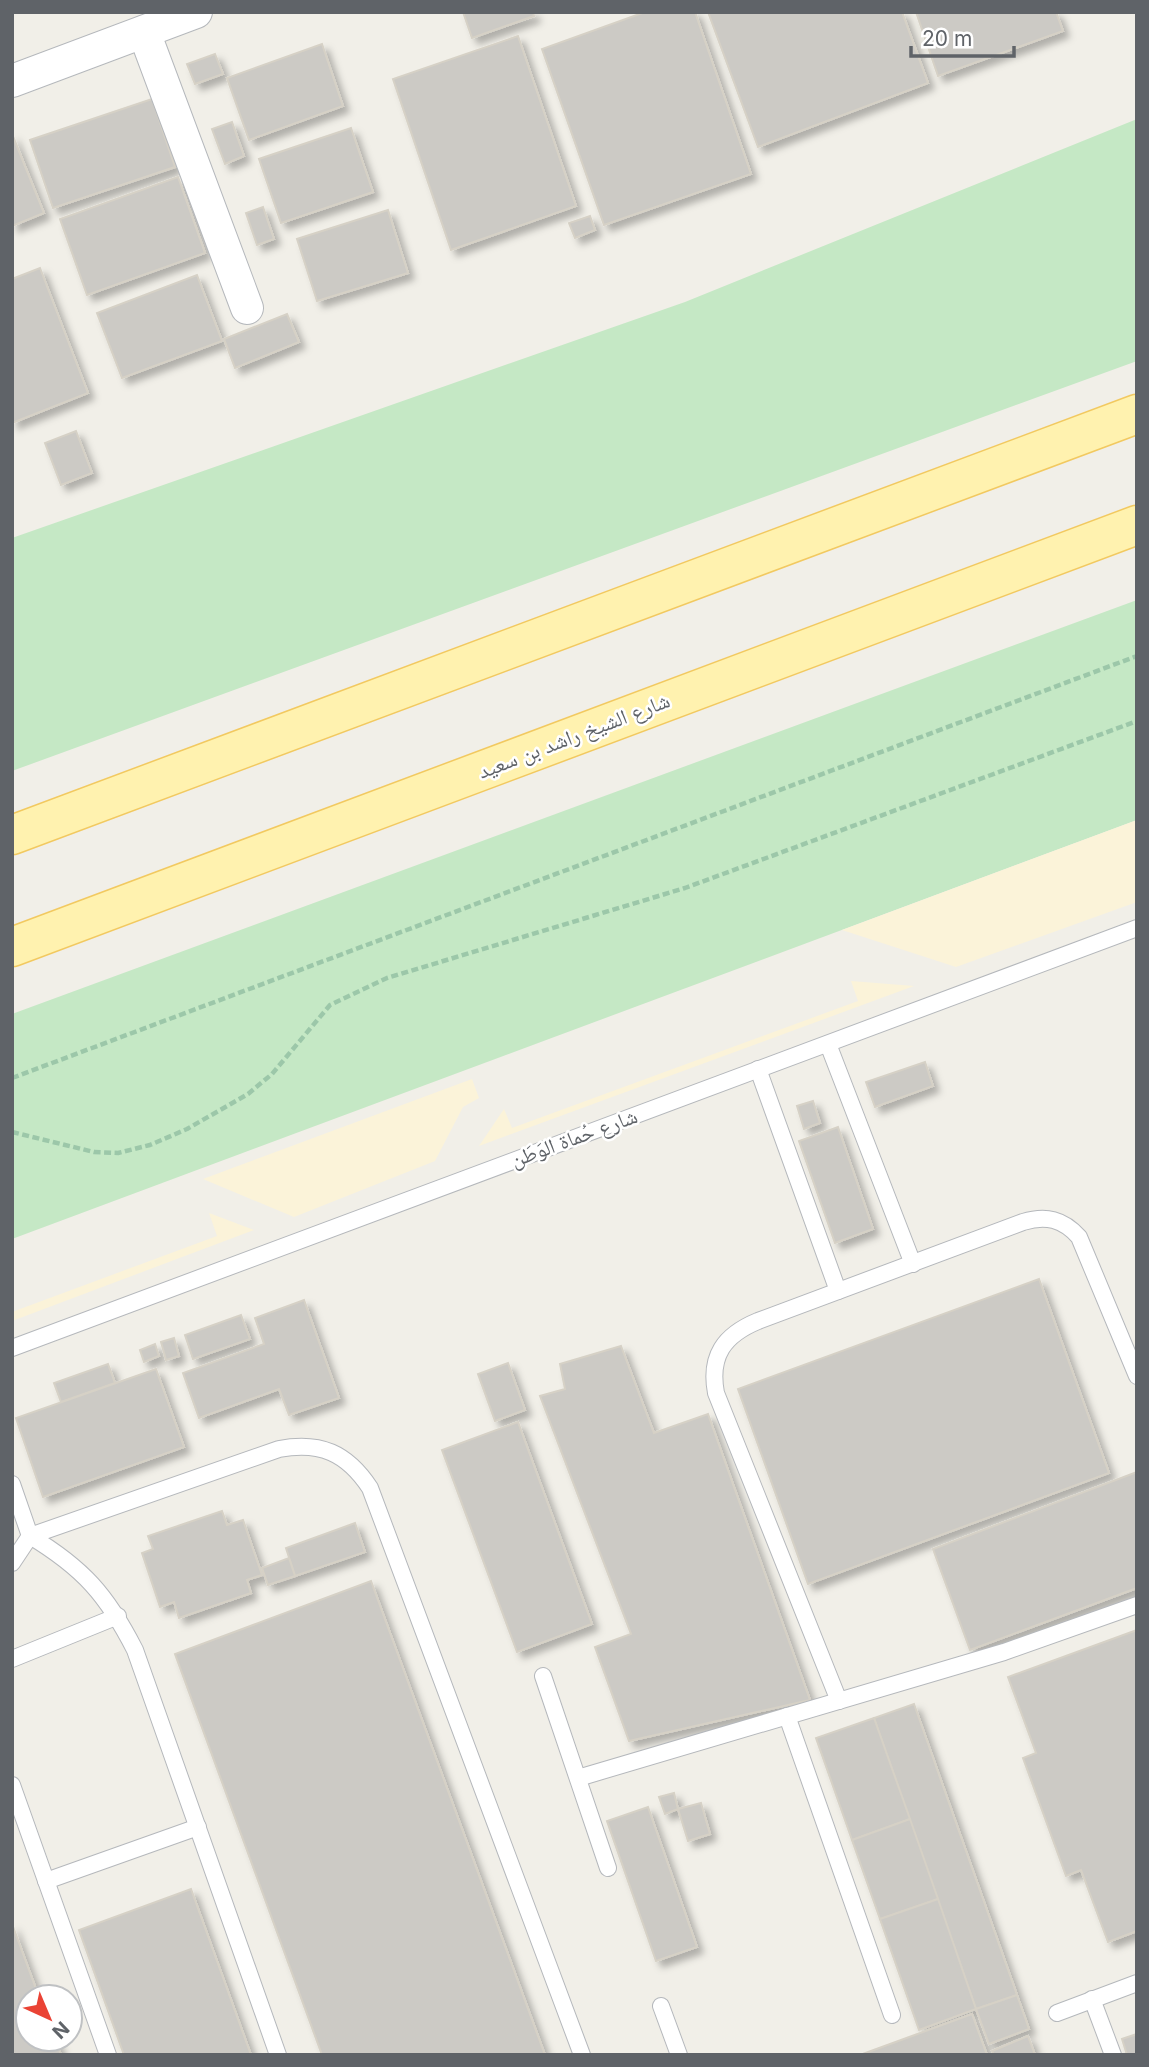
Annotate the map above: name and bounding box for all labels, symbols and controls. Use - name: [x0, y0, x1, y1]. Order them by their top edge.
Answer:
- scale bar: [911, 14, 1014, 58]
- text: 20 m: [922, 26, 972, 51]
- street label: شارع الشيخ راشد بن سعيد: [474, 687, 674, 785]
- street label: شارع حُماة الوَطَن: [507, 1103, 641, 1173]
- north arrow: [14, 1983, 84, 2053]
- text: N: [47, 2017, 74, 2043]

